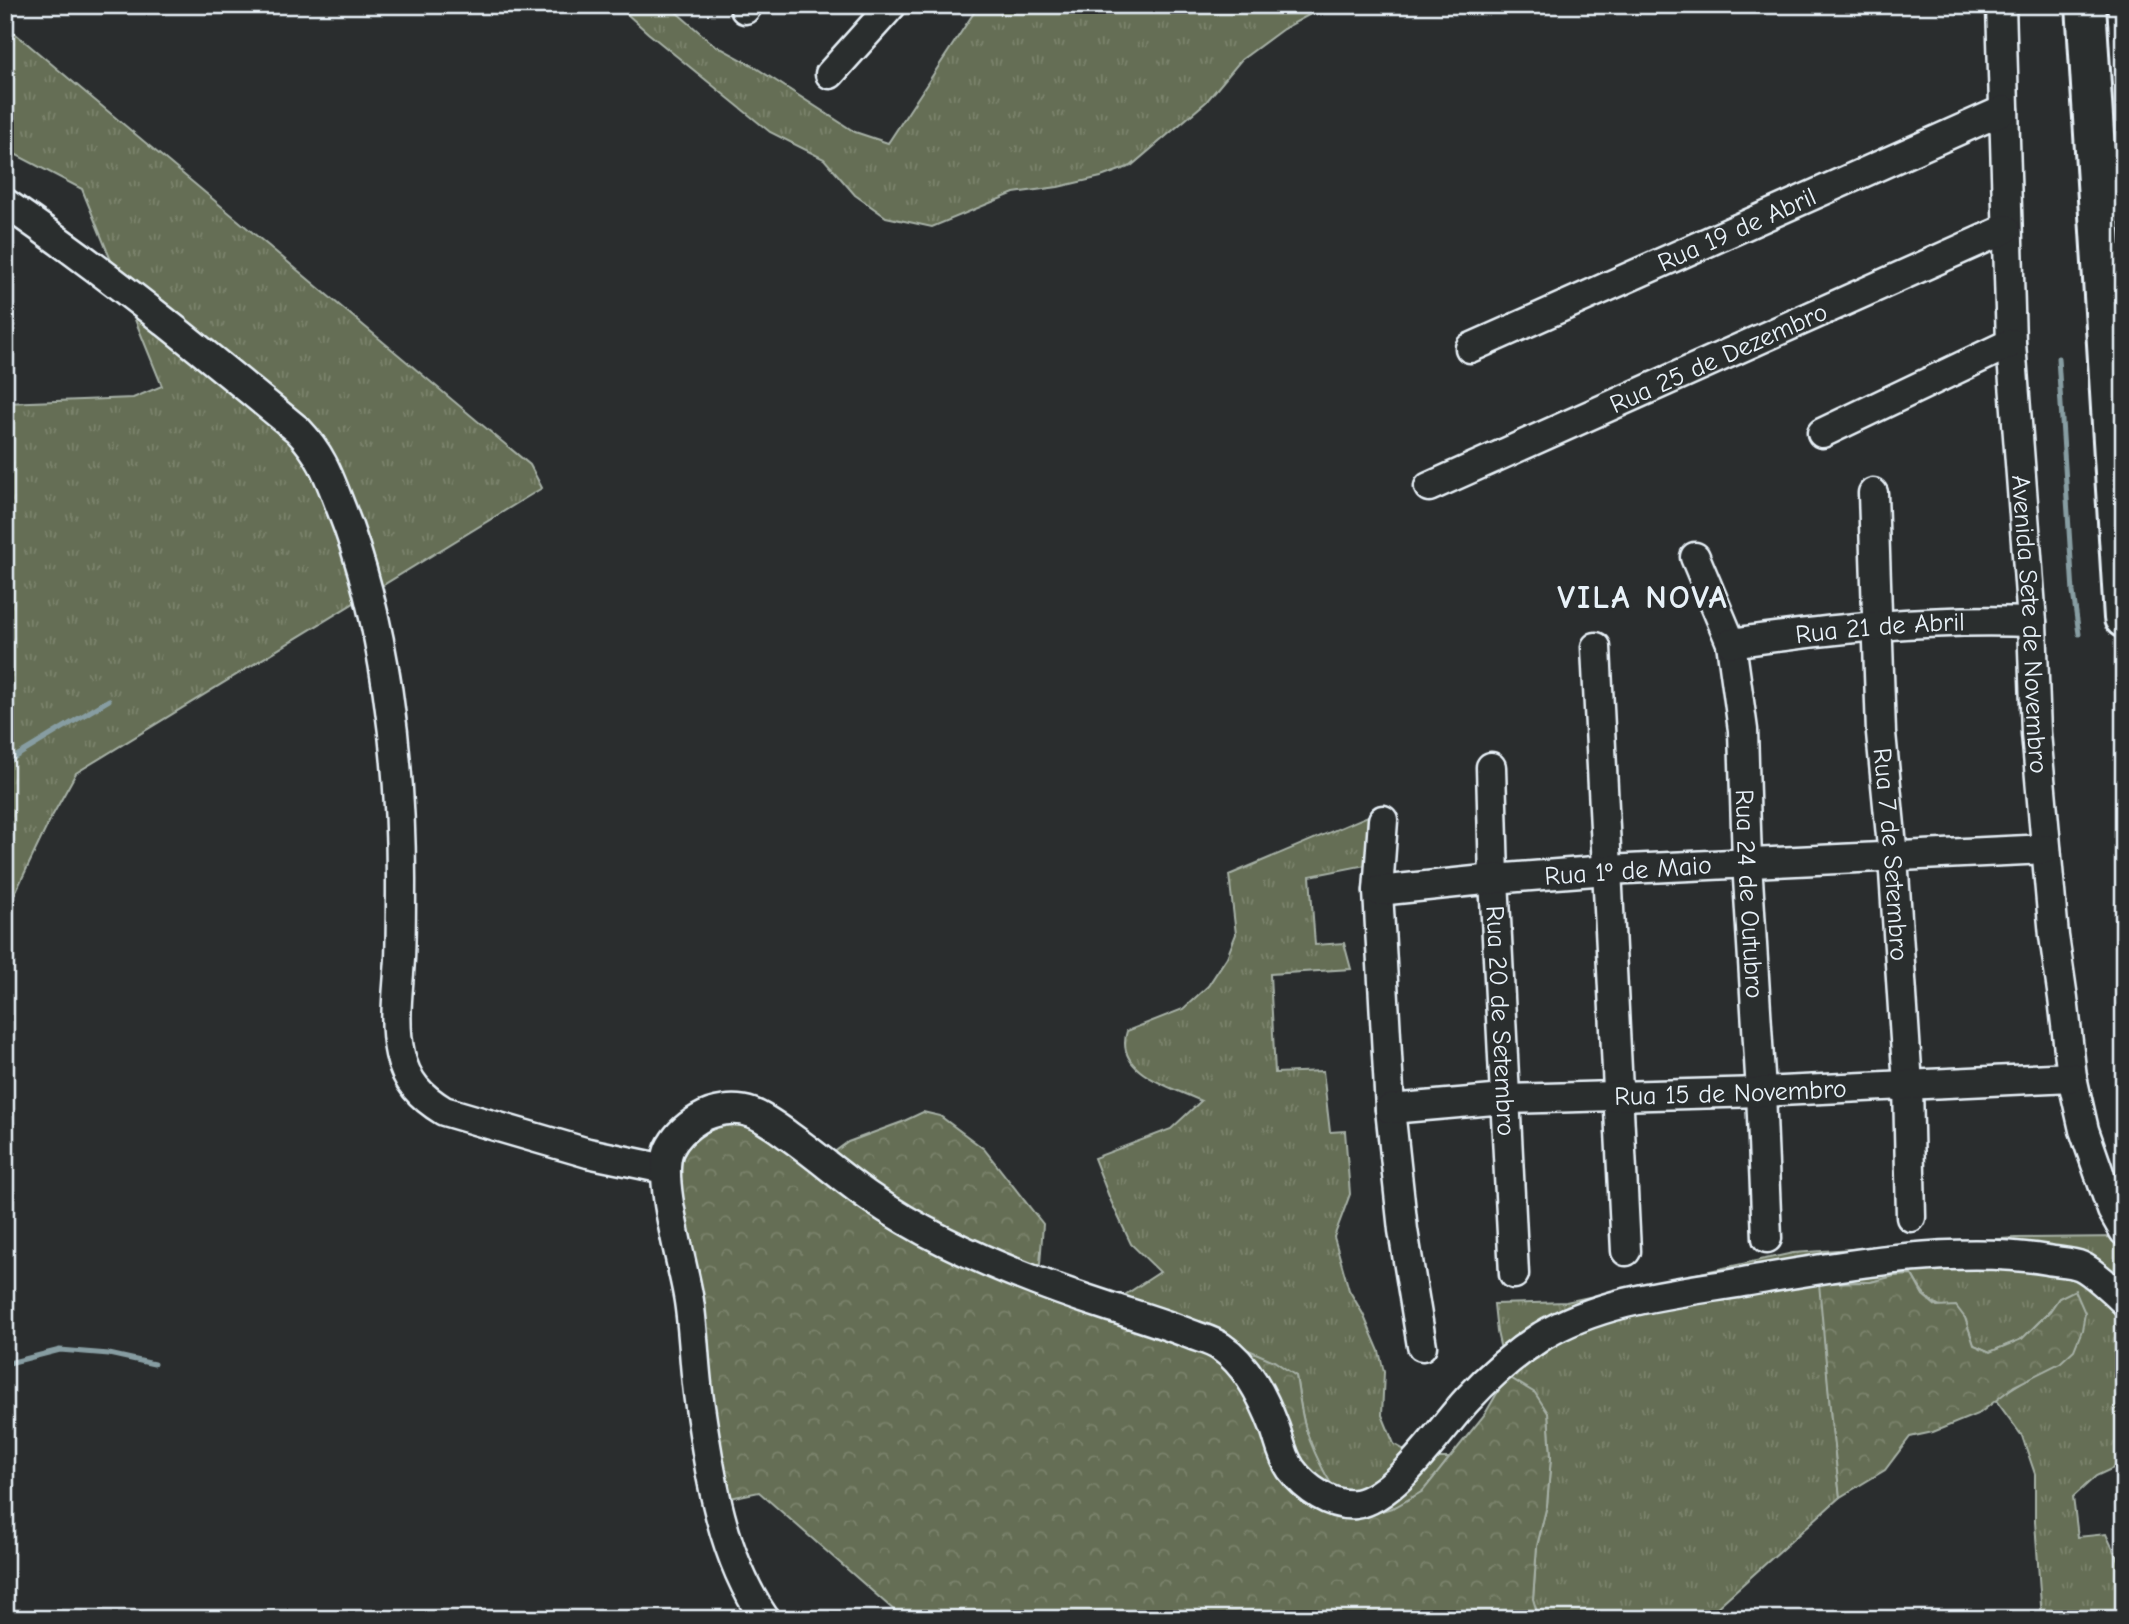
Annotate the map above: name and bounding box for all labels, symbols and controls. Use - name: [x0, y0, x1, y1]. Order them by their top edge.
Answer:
- street label: Rua 19 de Abril: [1653, 182, 1821, 278]
- street label: Rua 25 de Dezembro: [1605, 297, 1832, 420]
- street label: Avenida Sete de Novembro: [2005, 474, 2054, 775]
- district label: VILA NOVA: [1557, 578, 1729, 616]
- street label: Rua 21 de Abril: [1794, 607, 1965, 650]
- street label: Rua 7 de Setembro: [1867, 747, 1914, 962]
- street label: Rua 24 de Outubro: [1729, 789, 1769, 999]
- street label: Rua 1º de Maio: [1543, 850, 1713, 892]
- street label: Rua 20 de Setembro: [1479, 905, 1521, 1137]
- street label: Rua 15 de Novembro: [1614, 1074, 1847, 1112]

